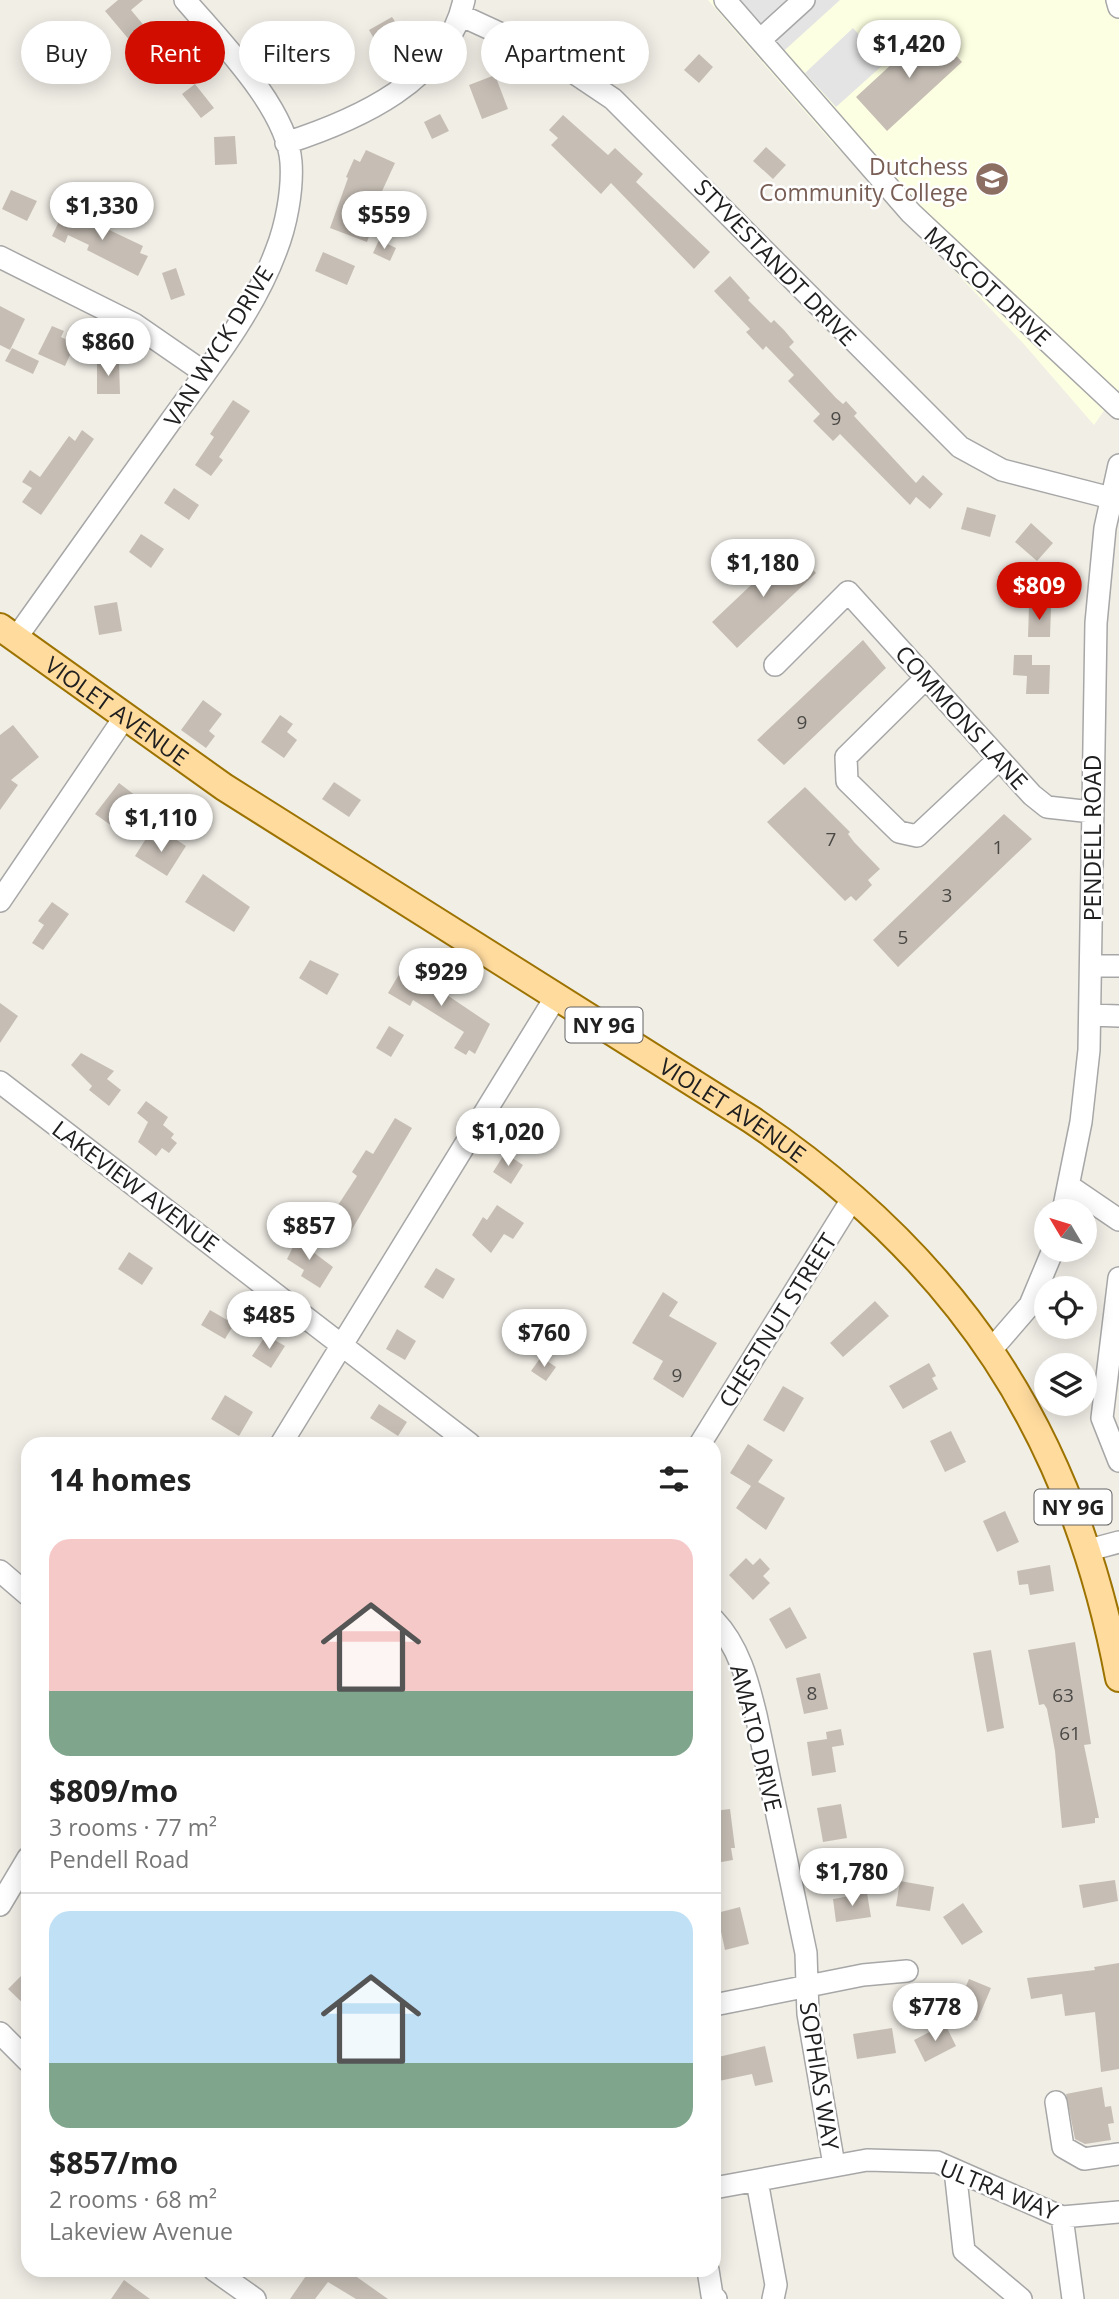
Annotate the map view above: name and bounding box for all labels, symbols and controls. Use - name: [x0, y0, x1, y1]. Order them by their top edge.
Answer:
- pin: $1,420: [852, 20, 966, 80]
- chip: Buy: [21, 21, 111, 84]
- chip: Rent: [125, 21, 225, 84]
- chip: Filters: [239, 21, 355, 84]
- chip: New: [369, 21, 467, 84]
- chip: Apartment: [481, 21, 649, 84]
- text: $1,420: [873, 27, 945, 59]
- place label: Dutchess Community College: [759, 150, 968, 208]
- school or university icon: Dutchess Community College: [973, 160, 1011, 198]
- street label: STYVESTANDT DRIVE: [688, 171, 864, 353]
- pin: $1,330: [45, 182, 159, 242]
- text: $1,330: [66, 189, 138, 221]
- pin: $559: [343, 191, 425, 251]
- text: $559: [358, 198, 410, 230]
- street label: MASCOT DRIVE: [918, 219, 1058, 353]
- street label: VAN WYCK DRIVE: [156, 260, 280, 432]
- pin: $860: [67, 318, 149, 378]
- text: $860: [82, 325, 134, 357]
- house number: 9: [831, 405, 841, 431]
- pin: $1,180: [706, 540, 820, 599]
- text: $1,180: [727, 546, 799, 578]
- pin: $809: [998, 562, 1080, 622]
- text: $809: [1013, 569, 1065, 601]
- street label: COMMONS LANE: [888, 638, 1036, 796]
- street label: VIOLET AVENUE: [39, 648, 195, 773]
- house number: 9: [797, 709, 807, 735]
- street label: PENDELL ROAD: [1076, 755, 1108, 921]
- pin: $1,110: [104, 794, 218, 854]
- text: $1,110: [125, 801, 197, 833]
- house number: 7: [826, 826, 836, 852]
- house number: 1: [993, 834, 1003, 860]
- house number: 3: [942, 882, 952, 908]
- house number: 5: [898, 924, 908, 950]
- pin: $929: [400, 948, 482, 1008]
- text: $929: [415, 955, 467, 987]
- road number: NY 9G: [566, 1007, 642, 1042]
- street label: VIOLET AVENUE: [654, 1050, 813, 1170]
- pin: $1,020: [451, 1108, 565, 1168]
- street label: LAKEVIEW AVENUE: [46, 1113, 226, 1259]
- text: $1,020: [472, 1115, 544, 1147]
- north arrow: [1034, 1199, 1097, 1262]
- map controls: [1034, 1199, 1097, 1416]
- pin: $857: [268, 1202, 350, 1262]
- text: $857: [283, 1209, 335, 1241]
- street label: CHESTNUT STREET: [710, 1226, 844, 1413]
- button: locate: [1034, 1276, 1097, 1339]
- pin: $485: [228, 1292, 310, 1351]
- text: $485: [243, 1298, 295, 1330]
- pin: $760: [503, 1310, 585, 1369]
- text: $760: [518, 1316, 570, 1348]
- button: layers: [1034, 1353, 1097, 1416]
- house number: 9: [672, 1362, 682, 1388]
- text: 14 homes: [49, 1459, 192, 1500]
- icon: filters: [655, 1460, 693, 1498]
- road number: NY 9G: [1034, 1490, 1112, 1524]
- icon: home: [308, 1584, 434, 1710]
- street label: AMATO DRIVE: [723, 1661, 791, 1815]
- house number: 8: [807, 1680, 817, 1706]
- house number: 63: [1052, 1682, 1074, 1708]
- house number: 61: [1059, 1720, 1081, 1746]
- text: $809/mo: [49, 1770, 178, 1811]
- text: 3 rooms · 77 m²: [49, 1811, 217, 1843]
- text: Pendell Road: [49, 1843, 189, 1875]
- pin: $1,780: [795, 1848, 909, 1908]
- text: $1,780: [816, 1855, 888, 1887]
- icon: home: [308, 1956, 434, 2082]
- pin: $778: [894, 1983, 976, 2043]
- text: $778: [909, 1990, 961, 2022]
- street label: SOPHIAS WAY: [793, 2000, 848, 2152]
- text: $857/mo: [49, 2142, 178, 2183]
- street label: ULTRA WAY: [935, 2151, 1063, 2227]
- text: 2 rooms · 68 m²: [49, 2183, 217, 2215]
- text: Lakeview Avenue: [49, 2215, 233, 2247]

